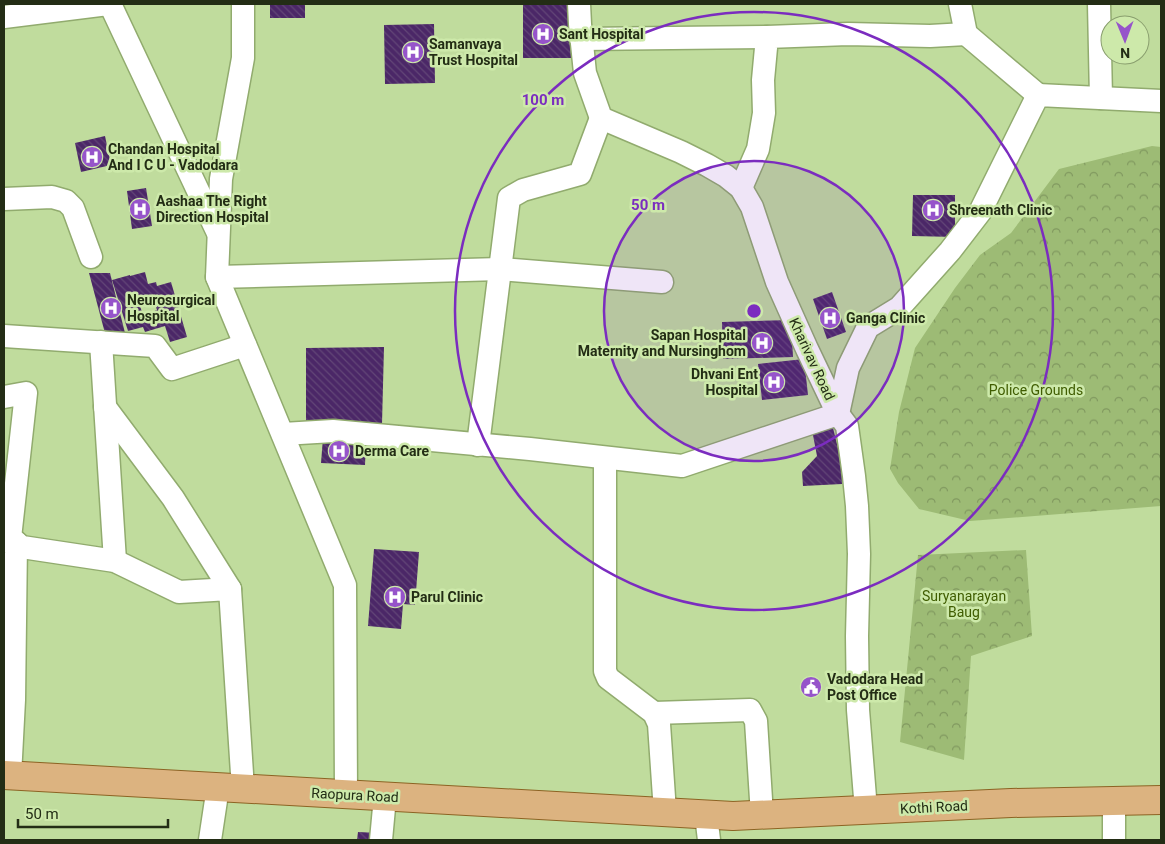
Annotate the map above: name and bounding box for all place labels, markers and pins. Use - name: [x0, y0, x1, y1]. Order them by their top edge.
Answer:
- hospital icon: Sant Hospital: [531, 22, 555, 46]
- place label: Sant Hospital: [559, 26, 644, 42]
- place label: Samanvaya Trust Hospital: [429, 36, 518, 68]
- hospital icon: Samanvaya Trust Hospital: [401, 40, 425, 64]
- place label: Chandan Hospital And I C U - Vadodara: [108, 141, 239, 173]
- hospital icon: Chandan Hospital And I C U - Vadodara: [80, 145, 104, 169]
- place label: Aashaa The Right Direction Hospital: [156, 193, 269, 225]
- hospital icon: Aashaa The Right Direction Hospital: [128, 197, 152, 221]
- hospital icon: Shreenath Clinic: [921, 198, 945, 222]
- place label: Shreenath Clinic: [949, 202, 1052, 218]
- place label: Neurosurgical Hospital: [127, 292, 215, 324]
- hospital icon: Neurosurgical Hospital: [99, 296, 123, 320]
- centre of rings: [745, 302, 763, 320]
- hospital icon: Ganga Clinic: [818, 306, 842, 330]
- place label: Ganga Clinic: [846, 310, 925, 326]
- place label: Sapan Hospital Maternity and Nursinghom: [578, 327, 746, 359]
- hospital icon: Sapan Hospital Maternity and Nursinghom: [750, 331, 774, 355]
- place label: Dhvani Ent Hospital: [691, 366, 758, 398]
- hospital icon: Dhvani Ent Hospital: [762, 370, 786, 394]
- hospital icon: Derma Care: [327, 439, 351, 463]
- place label: Derma Care: [355, 443, 430, 459]
- hospital icon: Parul Clinic: [383, 585, 407, 609]
- place label: Parul Clinic: [411, 589, 483, 605]
- place label: Vadodara Head Post Office: [827, 671, 923, 703]
- public building icon: Vadodara Head Post Office: [799, 675, 823, 699]

